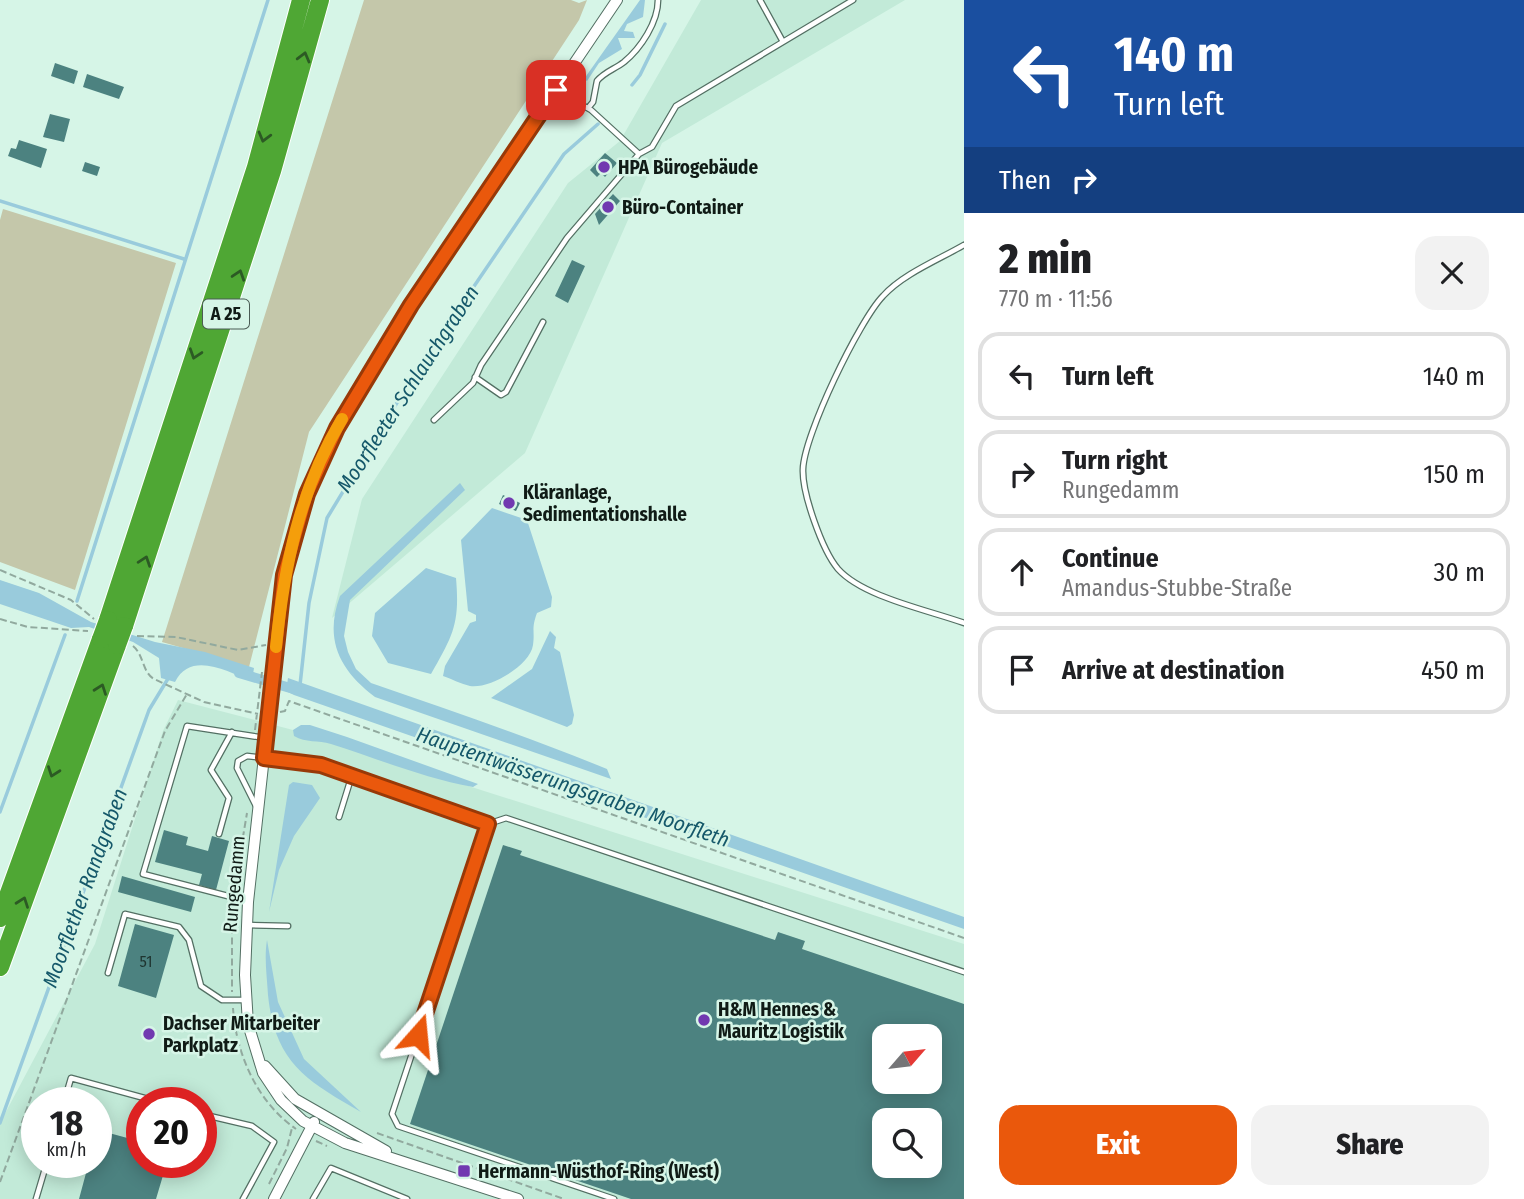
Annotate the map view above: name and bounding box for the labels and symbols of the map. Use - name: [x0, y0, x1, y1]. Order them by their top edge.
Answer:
- one-way arrow: [296, 52, 310, 64]
- pin: [526, 60, 586, 120]
- one-way arrow: [258, 131, 272, 143]
- place label: HPA Bürogebäude: [618, 156, 758, 179]
- marker: HPA Bürogebäude: [596, 159, 612, 175]
- place label: Büro-Container: [622, 196, 744, 219]
- marker: Büro-Container: [600, 199, 616, 215]
- one-way arrow: [231, 270, 245, 282]
- water label: Moorfleeter Schlauchgraben: [331, 281, 485, 497]
- road number: A 25: [203, 300, 249, 328]
- one-way arrow: [189, 347, 203, 359]
- place label: Kläranlage, Sedimentationshalle: [523, 481, 687, 526]
- marker: Kläranlage, Sedimentationshalle: [501, 495, 517, 511]
- one-way arrow: [137, 556, 152, 568]
- one-way arrow: [93, 683, 107, 695]
- water label: Hauptentwässerungsgraben Moorfleth: [413, 721, 733, 853]
- one-way arrow: [47, 766, 61, 778]
- water label: Moorflether Randgraben: [37, 785, 133, 991]
- street label: Rungedamm: [218, 835, 250, 933]
- one-way arrow: [15, 897, 29, 909]
- house number: 51: [140, 952, 152, 971]
- position arrow: [381, 998, 455, 1072]
- place label: H&M Hennes & Mauritz Logistik: [718, 998, 844, 1043]
- place label: Dachser Mitarbeiter Parkplatz: [163, 1012, 321, 1057]
- marker: H&M Hennes & Mauritz Logistik: [696, 1012, 712, 1028]
- north arrow: [872, 1024, 942, 1094]
- marker: Dachser Mitarbeiter Parkplatz: [141, 1026, 157, 1042]
- speed limit sign: 20: [126, 1087, 217, 1178]
- place label: Hermann-Wüsthof-Ring (West): [478, 1160, 719, 1183]
- marker: Hermann-Wüsthof-Ring (West): [456, 1163, 472, 1179]

